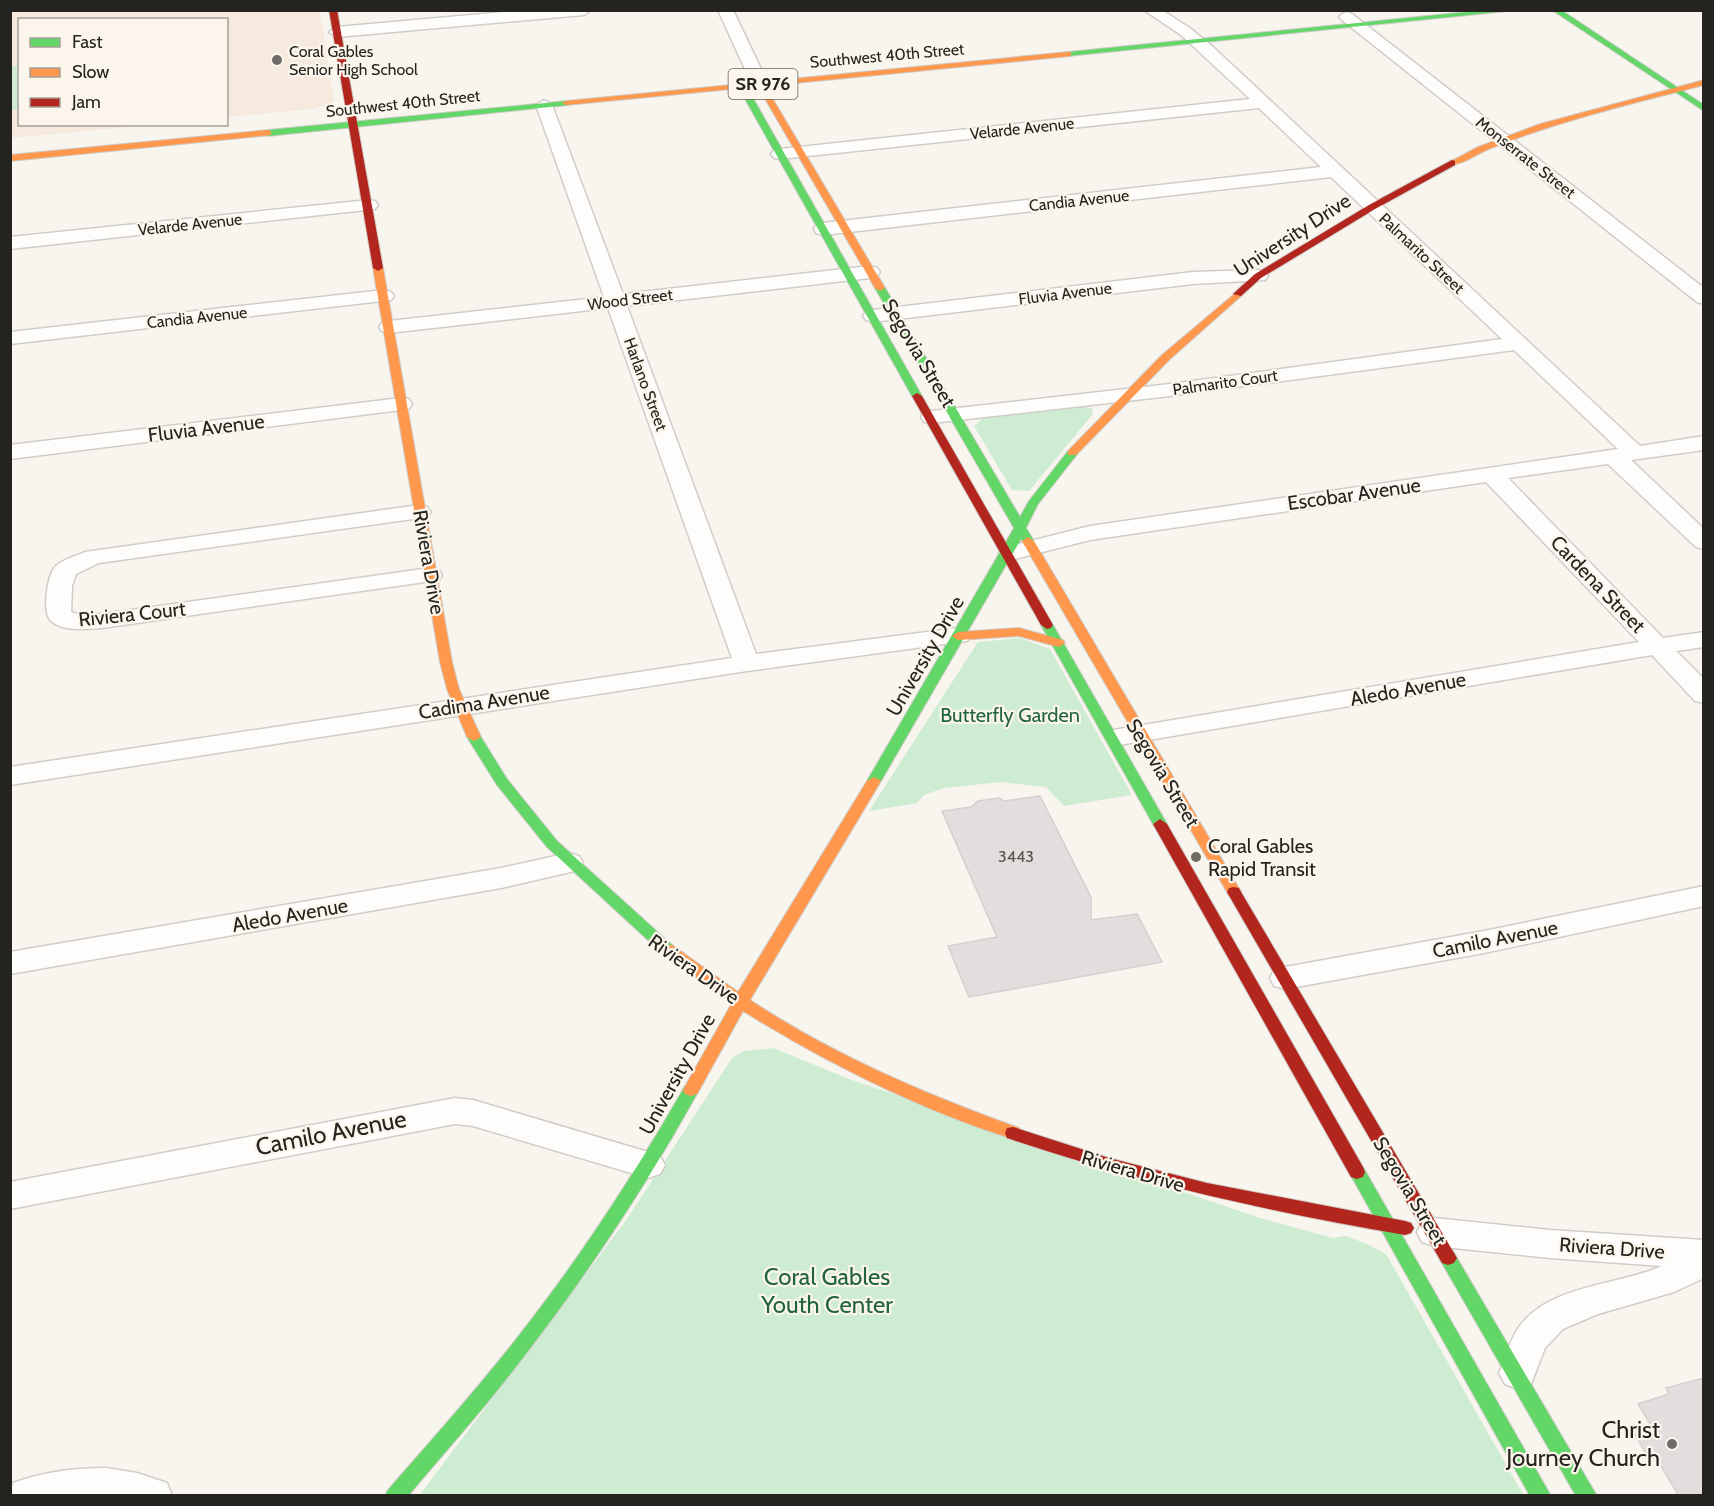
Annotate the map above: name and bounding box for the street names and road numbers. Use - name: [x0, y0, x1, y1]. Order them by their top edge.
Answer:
- street label: Southwest 40th Street: [809, 39, 966, 72]
- road number: SR 976: [728, 69, 798, 99]
- street label: Southwest 40th Street: [325, 86, 482, 121]
- street label: Monserrate Street: [1472, 113, 1580, 203]
- street label: Velarde Avenue: [969, 114, 1075, 143]
- street label: Candia Avenue: [1028, 186, 1130, 215]
- street label: University Drive: [1229, 188, 1355, 282]
- street label: Palmarito Street: [1375, 209, 1469, 298]
- street label: Velarde Avenue: [137, 210, 243, 239]
- street label: Fluvia Avenue: [1017, 278, 1113, 309]
- street label: Wood Street: [586, 285, 674, 314]
- street label: Segovia Street: [877, 294, 961, 412]
- street label: Candia Avenue: [146, 303, 248, 332]
- street label: Harlano Street: [620, 335, 671, 434]
- street label: Palmarito Court: [1171, 366, 1279, 399]
- street label: Fluvia Avenue: [146, 409, 266, 447]
- street label: Escobar Avenue: [1286, 473, 1422, 515]
- street label: Riviera Drive: [408, 508, 450, 616]
- street label: Cardena Street: [1546, 530, 1651, 638]
- street label: University Drive: [881, 592, 969, 720]
- street label: Riviera Court: [77, 596, 187, 632]
- street label: Aledo Avenue: [1348, 667, 1468, 711]
- street label: Cadima Avenue: [417, 680, 551, 724]
- street label: Segovia Street: [1121, 714, 1205, 832]
- street label: Aledo Avenue: [230, 893, 350, 937]
- street label: Camilo Avenue: [1430, 915, 1560, 963]
- street label: Riviera Drive: [644, 929, 744, 1009]
- street label: University Drive: [634, 1009, 720, 1139]
- street label: Camilo Avenue: [253, 1104, 409, 1161]
- street label: Segovia Street: [1368, 1132, 1452, 1250]
- street label: Riviera Drive: [1079, 1145, 1187, 1197]
- street label: Riviera Drive: [1558, 1232, 1666, 1264]

